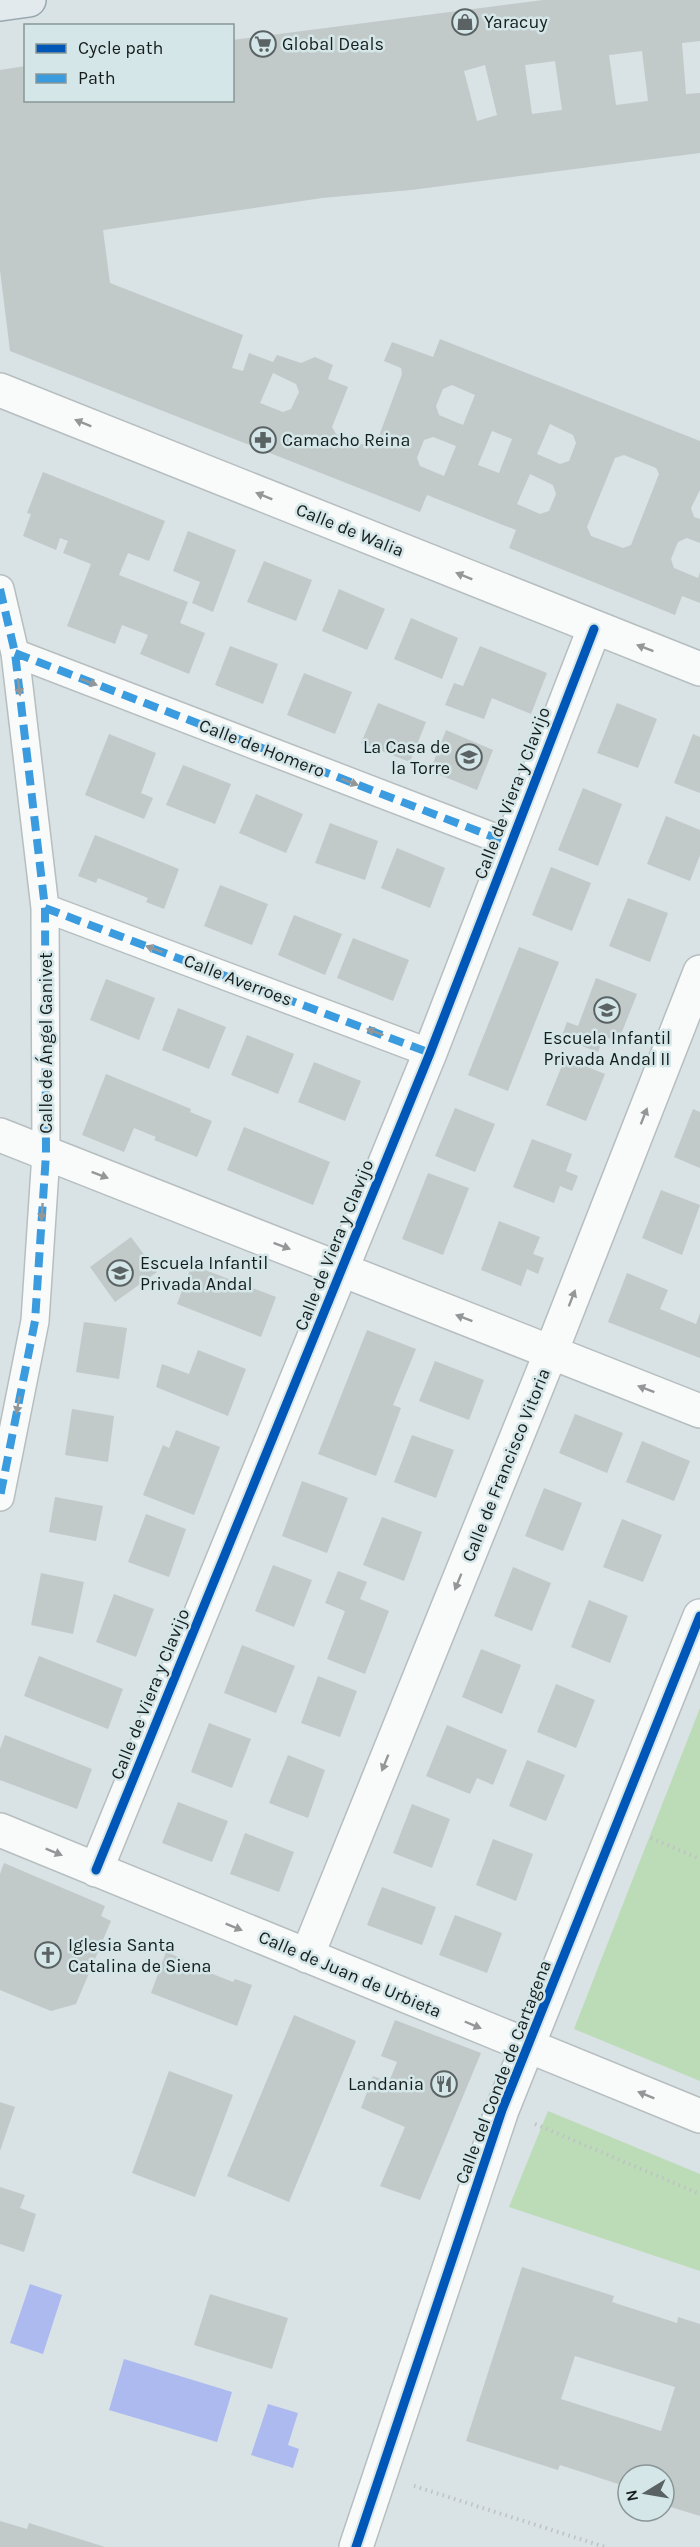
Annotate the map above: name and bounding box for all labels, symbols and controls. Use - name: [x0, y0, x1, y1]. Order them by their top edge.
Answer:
- shop icon: Yaracuy: [450, 7, 480, 37]
- place label: Yaracuy: [484, 11, 548, 33]
- legend: [24, 24, 234, 102]
- supermarket icon: Global Deals: [248, 29, 278, 59]
- place label: Global Deals: [282, 33, 384, 55]
- text: Cycle path: [78, 37, 163, 59]
- text: Path: [78, 67, 116, 89]
- one-way arrow: [73, 418, 91, 428]
- pharmacy icon: Camacho Reina: [248, 425, 278, 455]
- place label: Camacho Reina: [282, 429, 410, 451]
- one-way arrow: [254, 491, 272, 501]
- street label: Calle de Walia: [293, 498, 407, 562]
- one-way arrow: [455, 571, 473, 580]
- one-way arrow: [636, 643, 654, 653]
- one-way arrow: [81, 677, 99, 687]
- one-way arrow: [14, 678, 24, 697]
- street label: Calle de Viera y Clavijo: [469, 704, 555, 882]
- street label: Calle de Homero: [196, 714, 328, 782]
- place label: La Casa de la Torre: [363, 736, 450, 779]
- school or university icon: La Casa de la Torre: [454, 742, 484, 772]
- one-way arrow: [341, 778, 359, 787]
- one-way arrow: [144, 943, 162, 953]
- street label: Calle Averroes: [181, 949, 295, 1011]
- street label: Calle de Ángel Ganivet: [34, 952, 57, 1134]
- school or university icon: Escuela Infantil Privada Andal II: [592, 995, 622, 1025]
- one-way arrow: [366, 1027, 384, 1037]
- place label: Escuela Infantil Privada Andal II: [543, 1027, 671, 1070]
- one-way arrow: [639, 1107, 649, 1125]
- street label: Calle de Viera y Clavijo: [290, 1156, 378, 1334]
- one-way arrow: [91, 1171, 109, 1180]
- one-way arrow: [37, 1203, 47, 1222]
- one-way arrow: [273, 1242, 291, 1252]
- place label: Escuela Infantil Privada Andal: [140, 1252, 268, 1295]
- school or university icon: Escuela Infantil Privada Andal: [105, 1258, 135, 1288]
- one-way arrow: [568, 1289, 578, 1307]
- one-way arrow: [455, 1313, 473, 1322]
- street label: Calle de Francisco Vitoria: [457, 1365, 555, 1565]
- one-way arrow: [636, 1384, 654, 1394]
- one-way arrow: [13, 1396, 22, 1415]
- one-way arrow: [453, 1573, 462, 1591]
- street label: Calle de Viera y Clavijo: [106, 1605, 194, 1783]
- one-way arrow: [380, 1754, 390, 1772]
- one-way arrow: [45, 1848, 63, 1857]
- one-way arrow: [226, 1922, 244, 1932]
- street label: Calle de Juan de Urbieta: [255, 1926, 445, 2022]
- place label: Iglesia Santa Catalina de Siena: [68, 1934, 212, 1977]
- church icon: Iglesia Santa Catalina de Siena: [33, 1940, 63, 1970]
- street label: Calle del Conde de Cartagena: [450, 1957, 556, 2187]
- one-way arrow: [464, 2020, 482, 2030]
- restaurant icon: Landania: [429, 2069, 459, 2099]
- place label: Landania: [348, 2073, 424, 2095]
- one-way arrow: [636, 2090, 654, 2100]
- north arrow: [616, 2463, 676, 2523]
- text: N: [621, 2488, 642, 2503]

